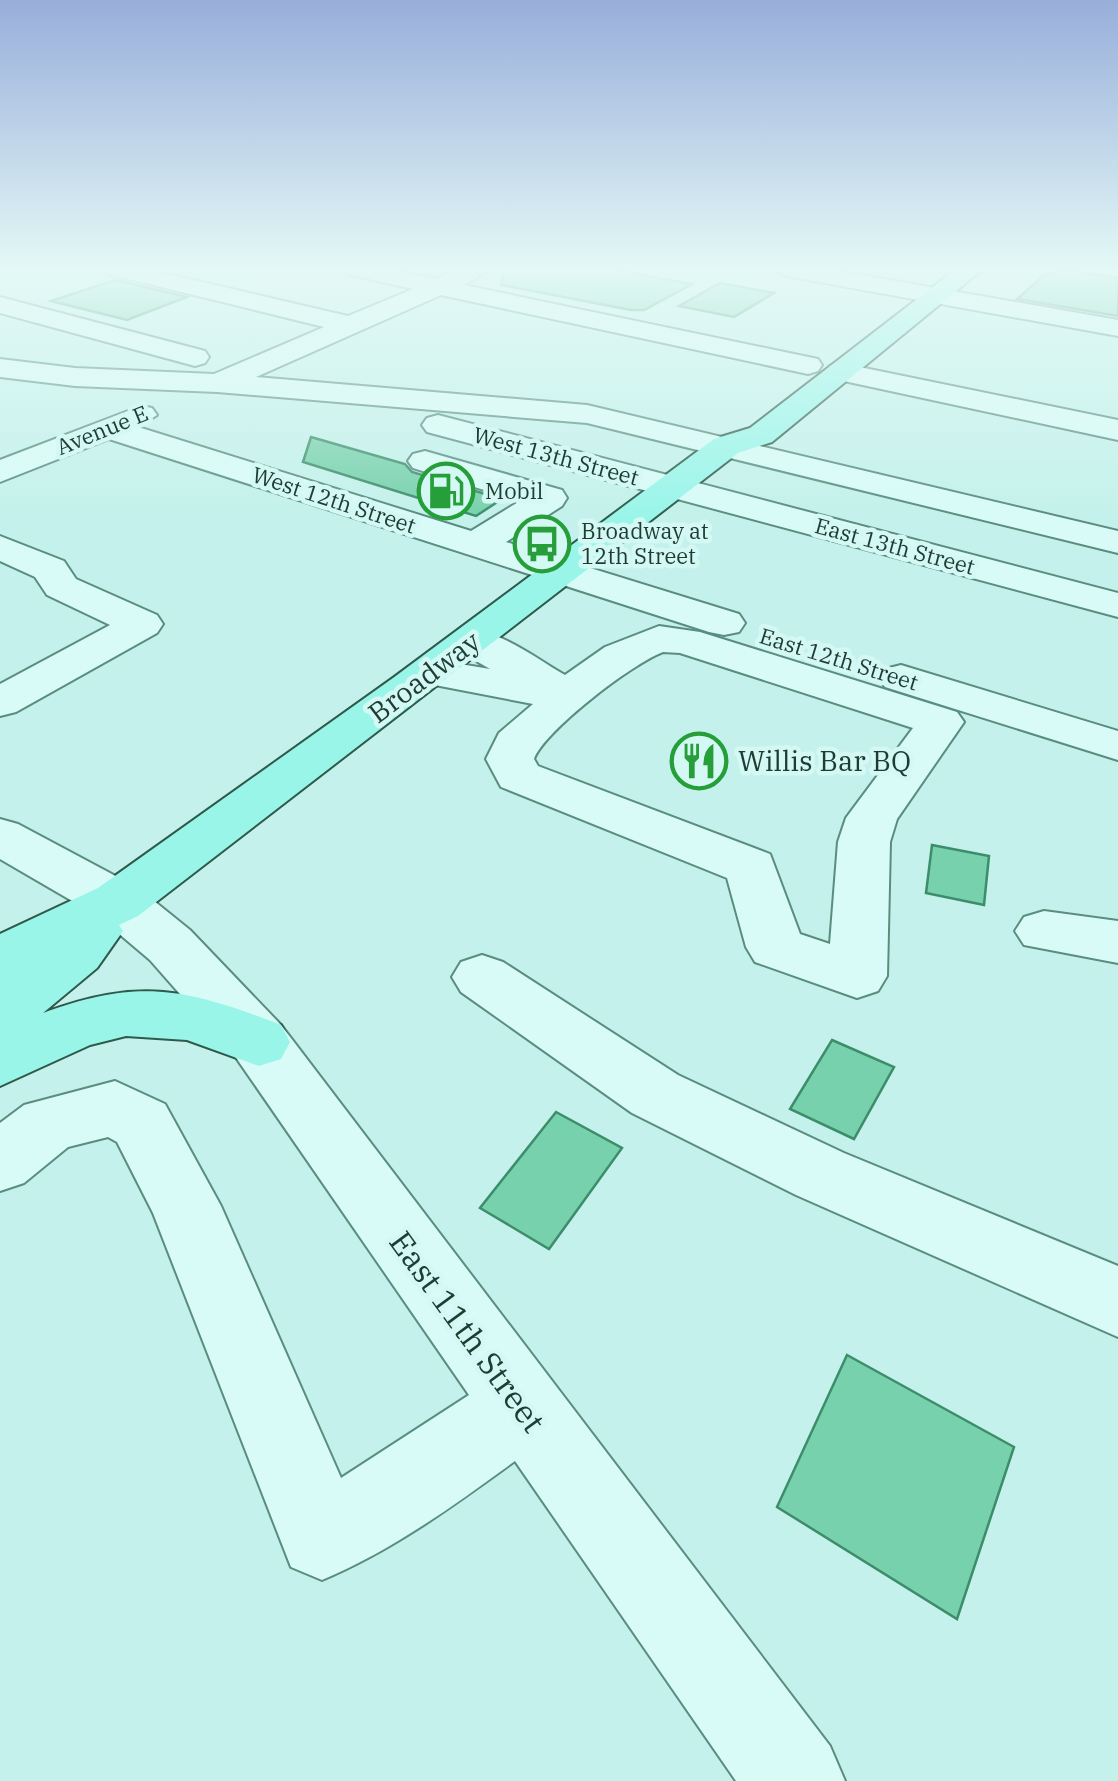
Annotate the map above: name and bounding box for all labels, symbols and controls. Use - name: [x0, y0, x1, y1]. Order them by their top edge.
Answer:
- street label: Avenue E: [52, 398, 152, 461]
- street label: West 13th Street: [470, 419, 642, 492]
- street label: West 12th Street: [249, 459, 420, 540]
- fuel station icon: Mobil: [416, 461, 476, 521]
- place label: Mobil: [485, 476, 543, 505]
- street label: East 13th Street: [812, 510, 978, 581]
- bus stop icon: Broadway at 12th Street: [512, 514, 572, 574]
- place label: Broadway at 12th Street: [581, 516, 709, 570]
- street label: East 12th Street: [756, 621, 922, 696]
- street label: Broadway: [360, 622, 487, 731]
- restaurant icon: Willis Bar BQ: [669, 731, 729, 791]
- place label: Willis Bar BQ: [738, 742, 911, 779]
- street label: East 11th Street: [381, 1222, 555, 1440]

